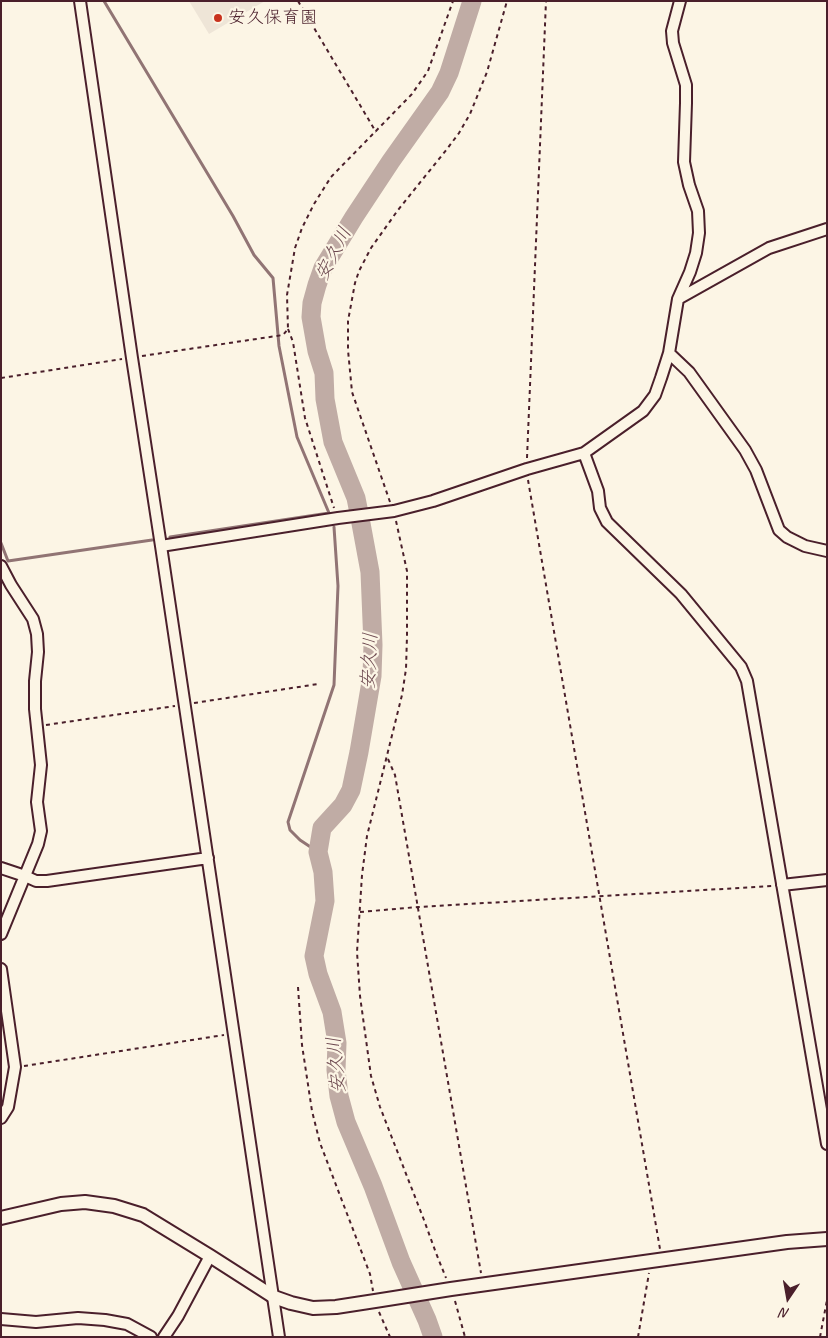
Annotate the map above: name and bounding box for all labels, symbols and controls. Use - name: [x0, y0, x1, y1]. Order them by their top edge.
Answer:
- place label: 安久保育園: [228, 7, 318, 29]
- marker: 安久保育園: [212, 12, 224, 24]
- water label: 安久川: [311, 223, 357, 285]
- water label: 安久川: [357, 632, 383, 690]
- water label: 安久川: [323, 1036, 351, 1094]
- north arrow: [763, 1273, 813, 1323]
- text: N: [779, 1304, 791, 1322]

